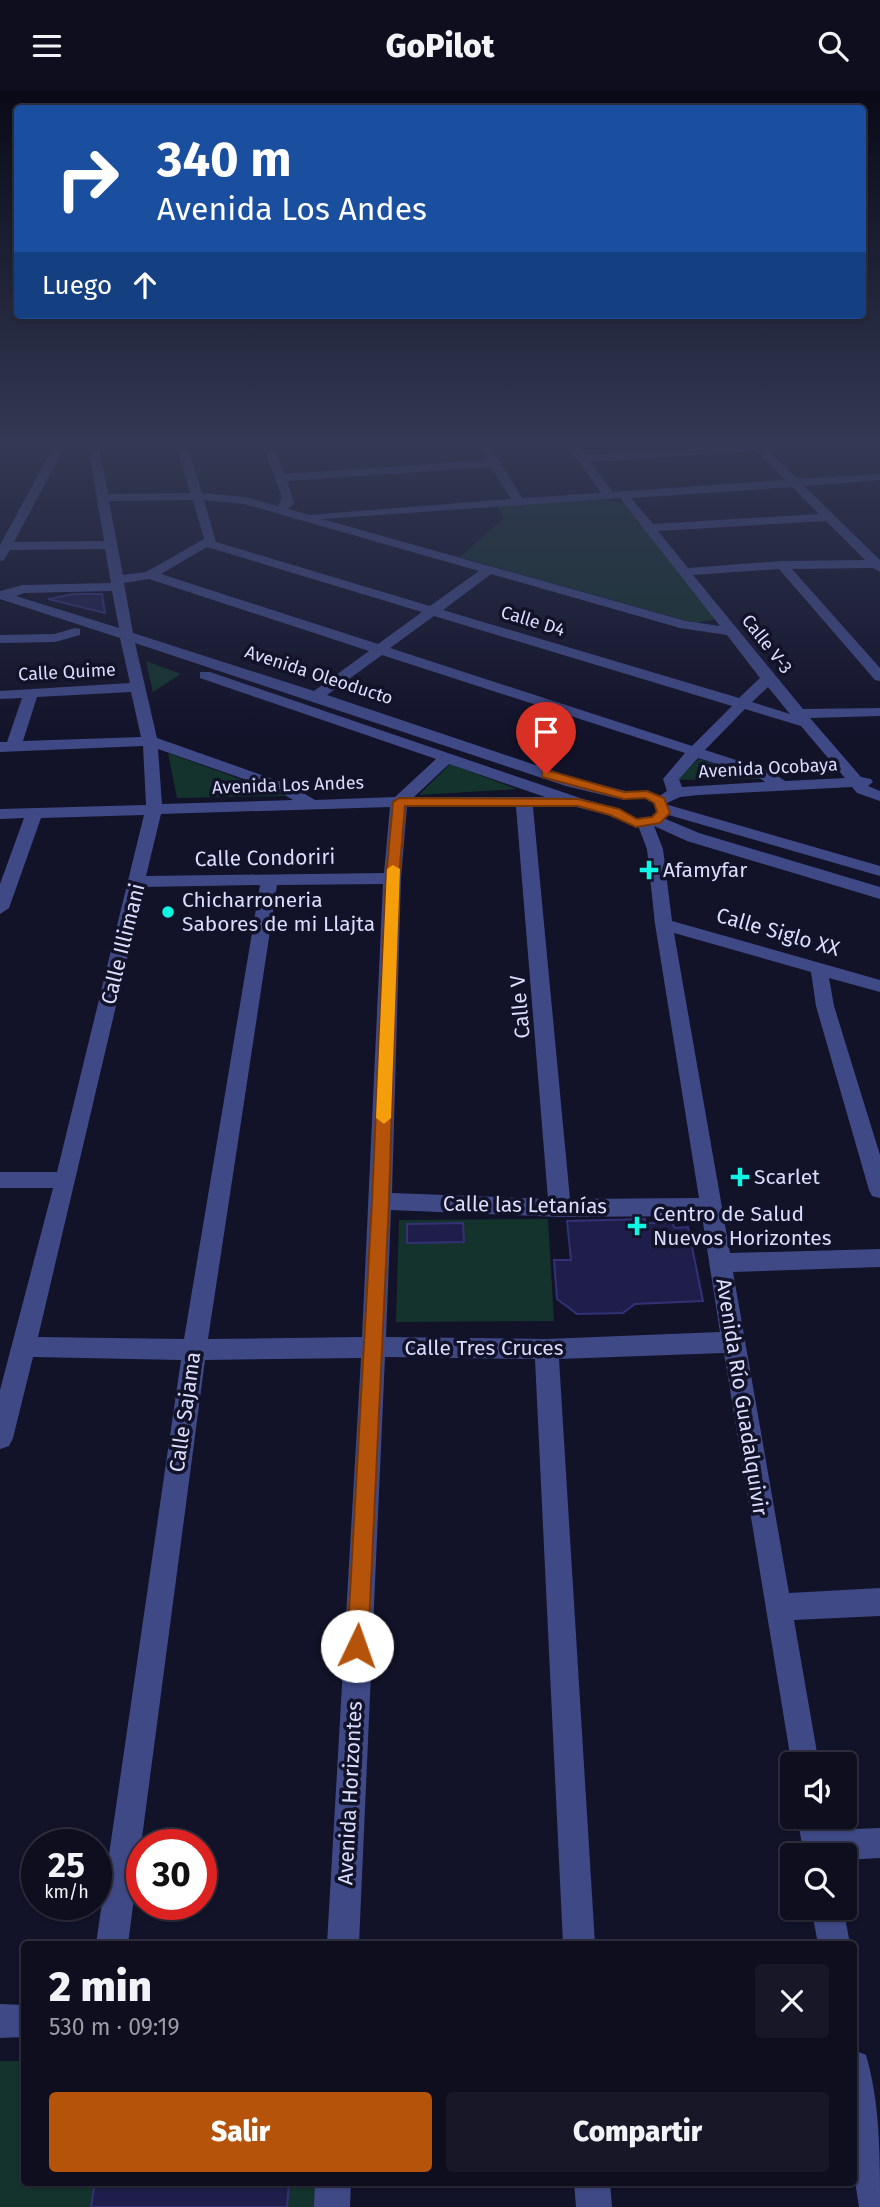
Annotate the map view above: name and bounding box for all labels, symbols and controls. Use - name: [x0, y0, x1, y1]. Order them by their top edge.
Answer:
- icon: menu: [28, 27, 66, 65]
- text: GoPilot: [386, 27, 494, 65]
- icon: search: [814, 27, 852, 65]
- text: 340 m: [157, 130, 292, 189]
- icon: right: [42, 133, 133, 224]
- text: Avenida Los Andes: [157, 190, 427, 228]
- icon: ahead: [126, 266, 164, 304]
- text: Luego: [42, 270, 112, 301]
- street label: Calle D4: [498, 601, 568, 641]
- street label: Calle V-3: [737, 610, 797, 678]
- street label: Avenida Oleoducto: [242, 641, 396, 709]
- street label: Calle Quime: [18, 658, 116, 686]
- pin: [516, 702, 576, 774]
- icon: arrive: [527, 713, 565, 751]
- street label: Avenida Ocobaya: [698, 753, 838, 783]
- street label: Avenida Los Andes: [212, 771, 364, 799]
- street label: Calle Condoriri: [194, 844, 336, 872]
- place label: Afamyfar: [663, 857, 747, 883]
- marker: Afamyfar: [641, 862, 657, 878]
- street label: Calle Illimani: [95, 881, 151, 1007]
- place label: Chicharroneria Sabores de mi Llajta: [182, 887, 375, 937]
- street label: Calle Siglo XX: [713, 902, 843, 962]
- marker: Chicharroneria Sabores de mi Llajta: [160, 904, 176, 920]
- street label: Calle V: [504, 974, 536, 1040]
- place label: Scarlet: [754, 1164, 820, 1190]
- marker: Scarlet: [732, 1169, 748, 1185]
- street label: Calle las Letanías: [443, 1191, 607, 1219]
- place label: Centro de Salud Nuevos Horizontes: [653, 1201, 832, 1251]
- marker: Centro de Salud Nuevos Horizontes: [627, 1216, 647, 1236]
- street label: Avenida Río Guadalquivir: [710, 1277, 774, 1517]
- street label: Calle Tres Cruces: [404, 1335, 564, 1361]
- street label: Calle Sajama: [164, 1350, 206, 1474]
- position arrow: [320, 1609, 394, 1683]
- street label: Avenida Horizontes: [332, 1700, 368, 1886]
- map controls: [780, 1752, 857, 1920]
- button: sound: [780, 1752, 857, 1829]
- speed limit sign: 30: [126, 1829, 217, 1920]
- button: search: [780, 1843, 857, 1920]
- text: 25: [48, 1844, 85, 1886]
- text: km/h: [44, 1881, 89, 1903]
- text: 2 min: [49, 1962, 152, 2012]
- button: close: [755, 1964, 829, 2038]
- text: 530 m · 09:19: [49, 2013, 180, 2041]
- button: Salir: [49, 2092, 432, 2172]
- button: Compartir: [446, 2092, 829, 2172]

